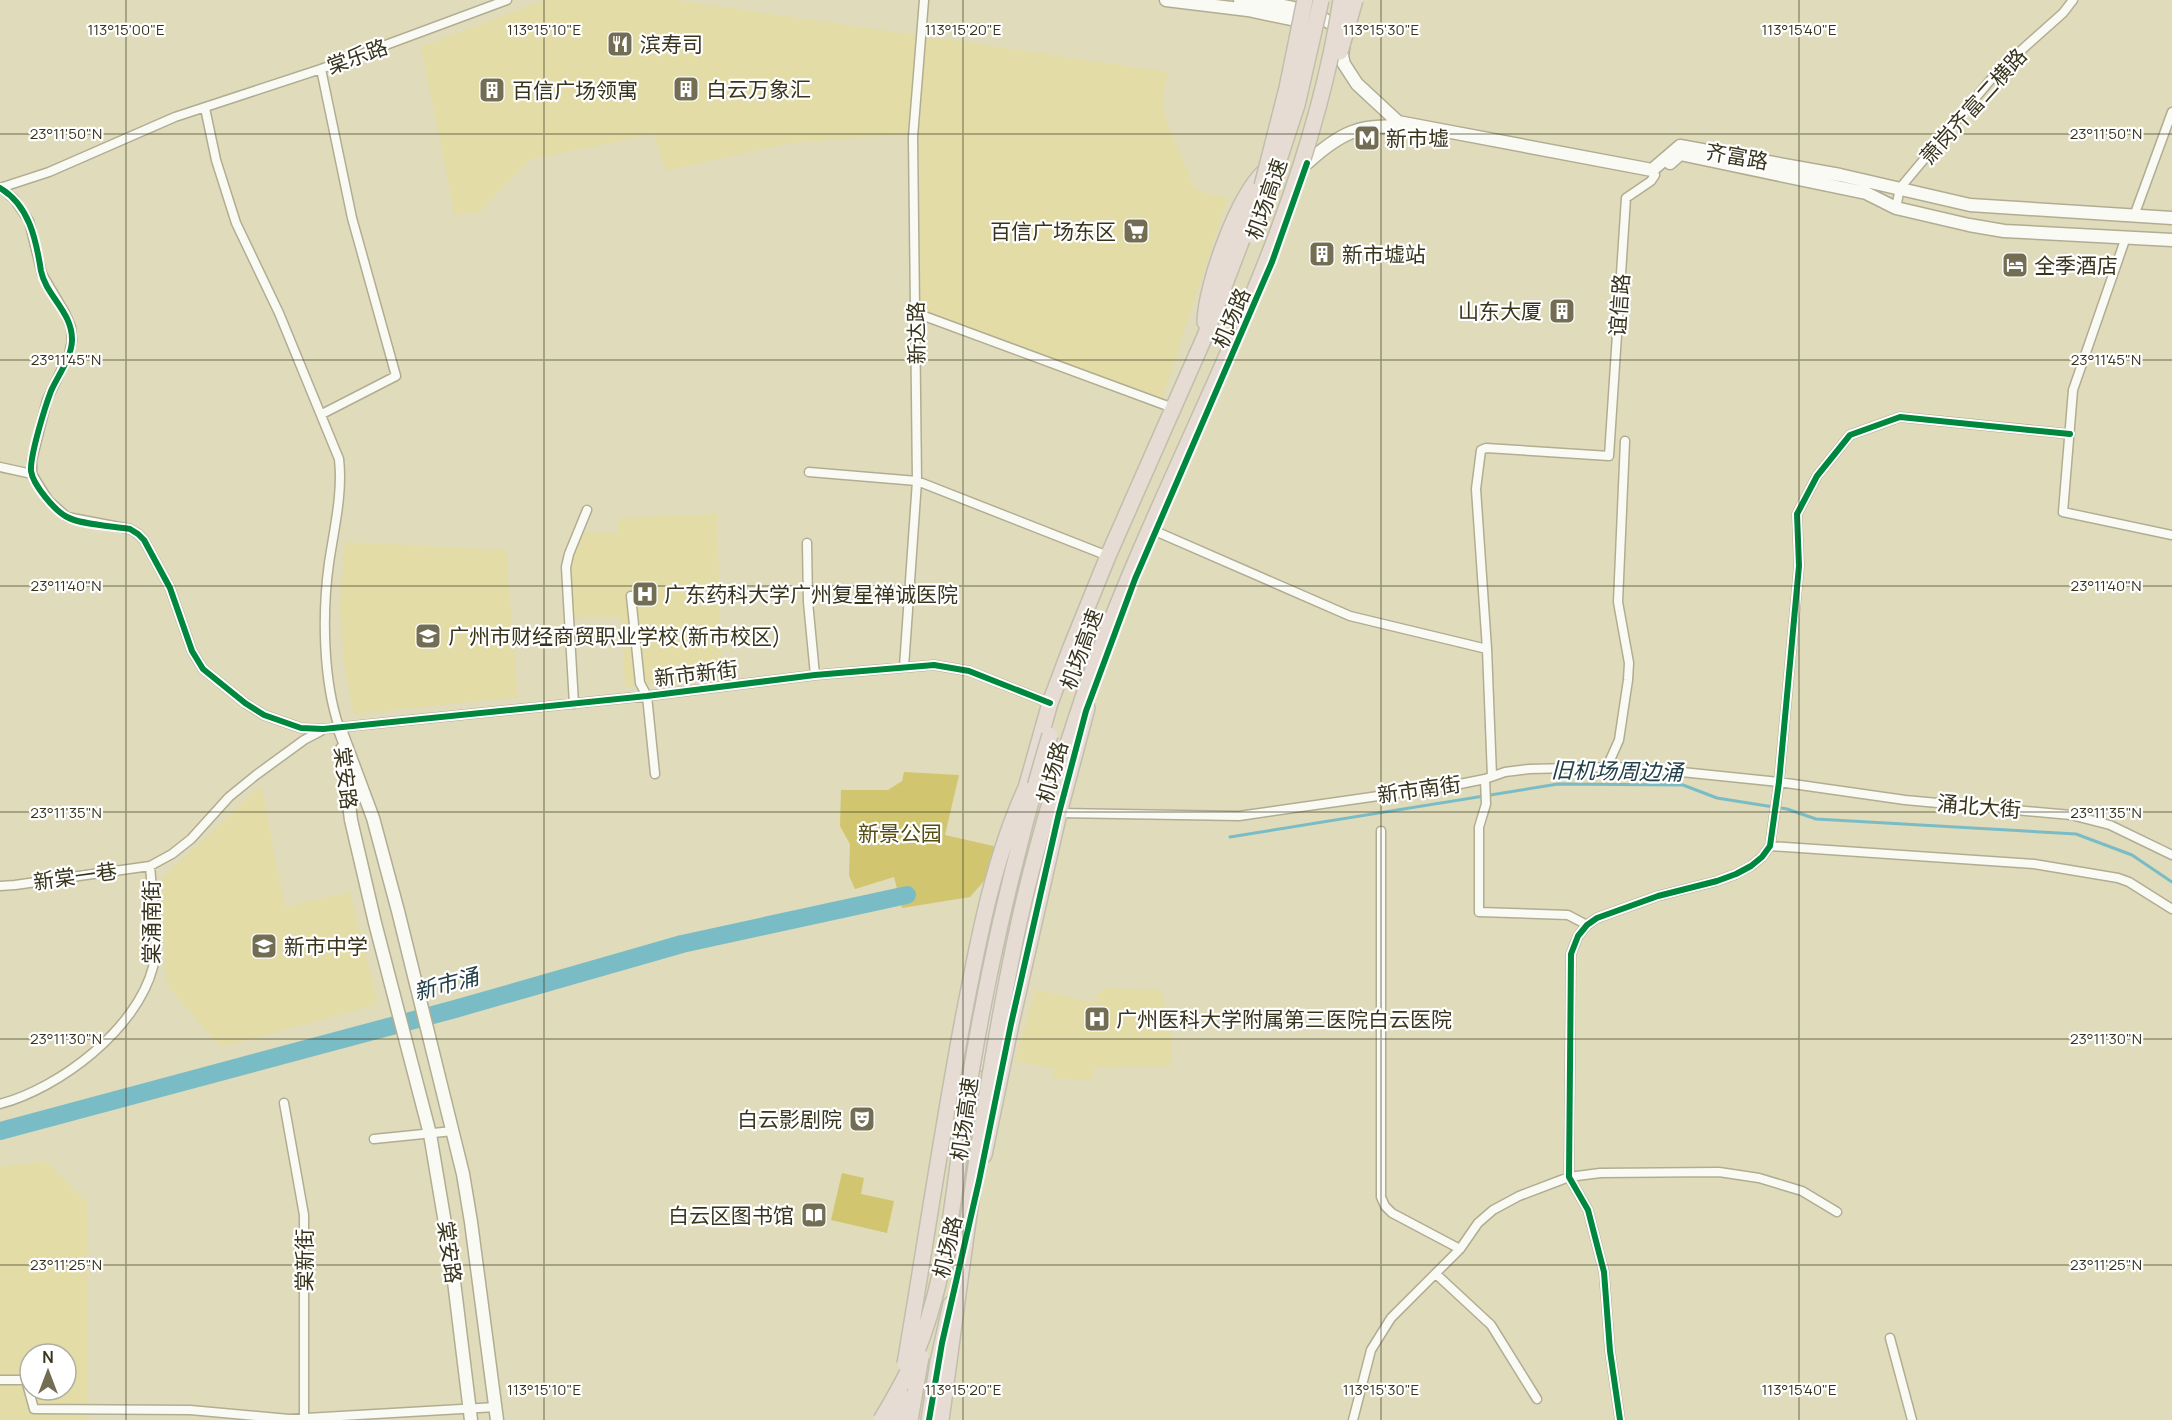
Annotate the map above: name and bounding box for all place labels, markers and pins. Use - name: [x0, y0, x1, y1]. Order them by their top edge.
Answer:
- restaurant icon: 滨寿司: [605, 29, 635, 59]
- place label: 滨寿司: [640, 30, 703, 58]
- building icon: 白云万象汇: [671, 74, 701, 104]
- building icon: 百信广场领寓: [477, 75, 507, 105]
- place label: 白云万象汇: [706, 75, 811, 103]
- place label: 百信广场领寓: [512, 76, 638, 104]
- metro station icon: 新市墟: [1352, 123, 1382, 153]
- place label: 新市墟: [1386, 124, 1449, 152]
- supermarket icon: 百信广场东区: [1121, 216, 1151, 246]
- place label: 百信广场东区: [990, 217, 1116, 245]
- building icon: 新市墟站: [1307, 239, 1337, 269]
- place label: 新市墟站: [1342, 240, 1426, 268]
- hotel icon: 全季酒店: [2000, 250, 2030, 280]
- place label: 全季酒店: [2034, 251, 2118, 279]
- building icon: 山东大厦: [1547, 296, 1577, 326]
- place label: 山东大厦: [1458, 297, 1542, 325]
- hospital icon: 广东药科大学广州复星禅诚医院: [630, 579, 660, 609]
- place label: 广东药科大学广州复星禅诚医院: [664, 580, 958, 608]
- school or university icon: 广州市财经商贸职业学校(新市校区): [413, 621, 443, 651]
- place label: 广州市财经商贸职业学校(新市校区): [448, 622, 781, 650]
- school or university icon: 新市中学: [249, 931, 279, 961]
- place label: 新市中学: [284, 932, 368, 960]
- hospital icon: 广州医科大学附属第三医院白云医院: [1082, 1004, 1112, 1034]
- place label: 广州医科大学附属第三医院白云医院: [1116, 1005, 1452, 1033]
- theatre icon: 白云影剧院: [847, 1104, 877, 1134]
- place label: 白云影剧院: [737, 1105, 842, 1133]
- library icon: 白云区图书馆: [799, 1200, 829, 1230]
- place label: 白云区图书馆: [668, 1201, 794, 1229]

